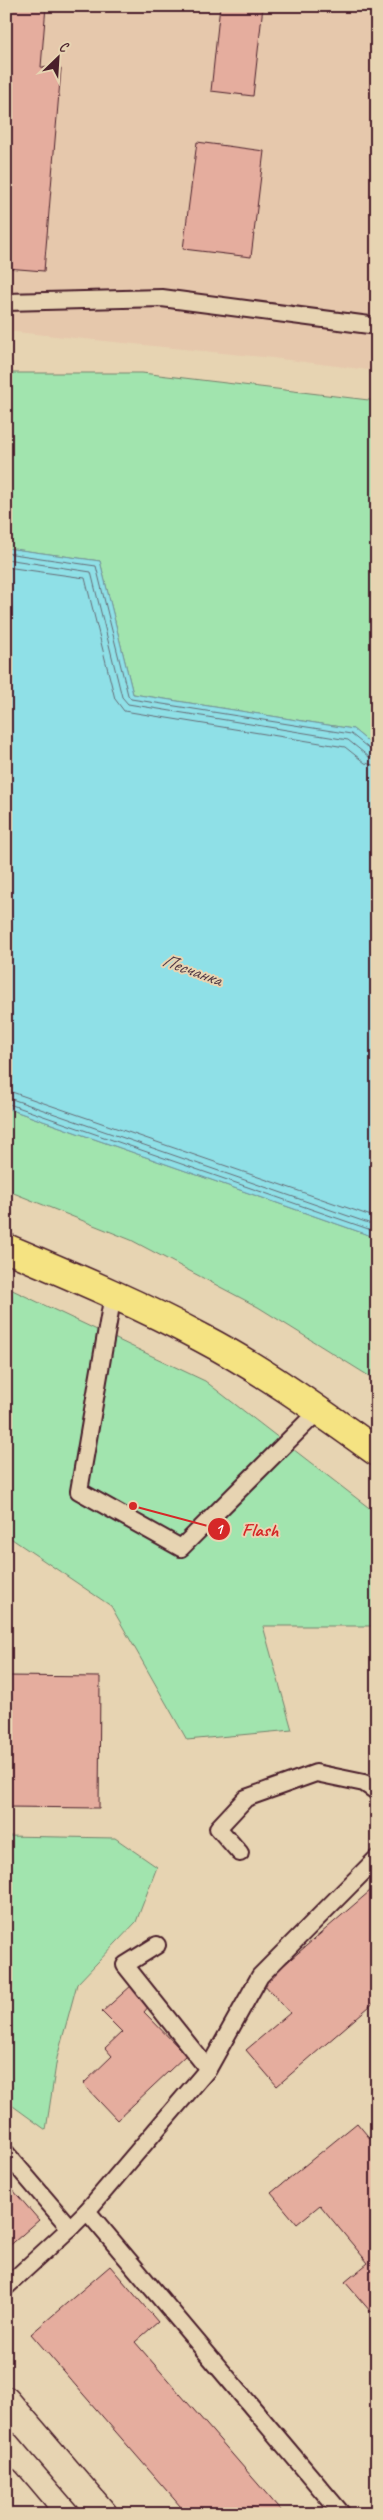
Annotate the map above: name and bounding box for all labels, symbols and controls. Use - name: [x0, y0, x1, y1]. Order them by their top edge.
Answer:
- north arrow: [32, 32, 82, 82]
- text: С: [57, 38, 72, 57]
- water label: Песчанка: [159, 948, 227, 993]
- callout: Flash: [206, 1512, 288, 1546]
- text: Flash: [242, 1518, 279, 1542]
- text: 1: [216, 1520, 225, 1539]

